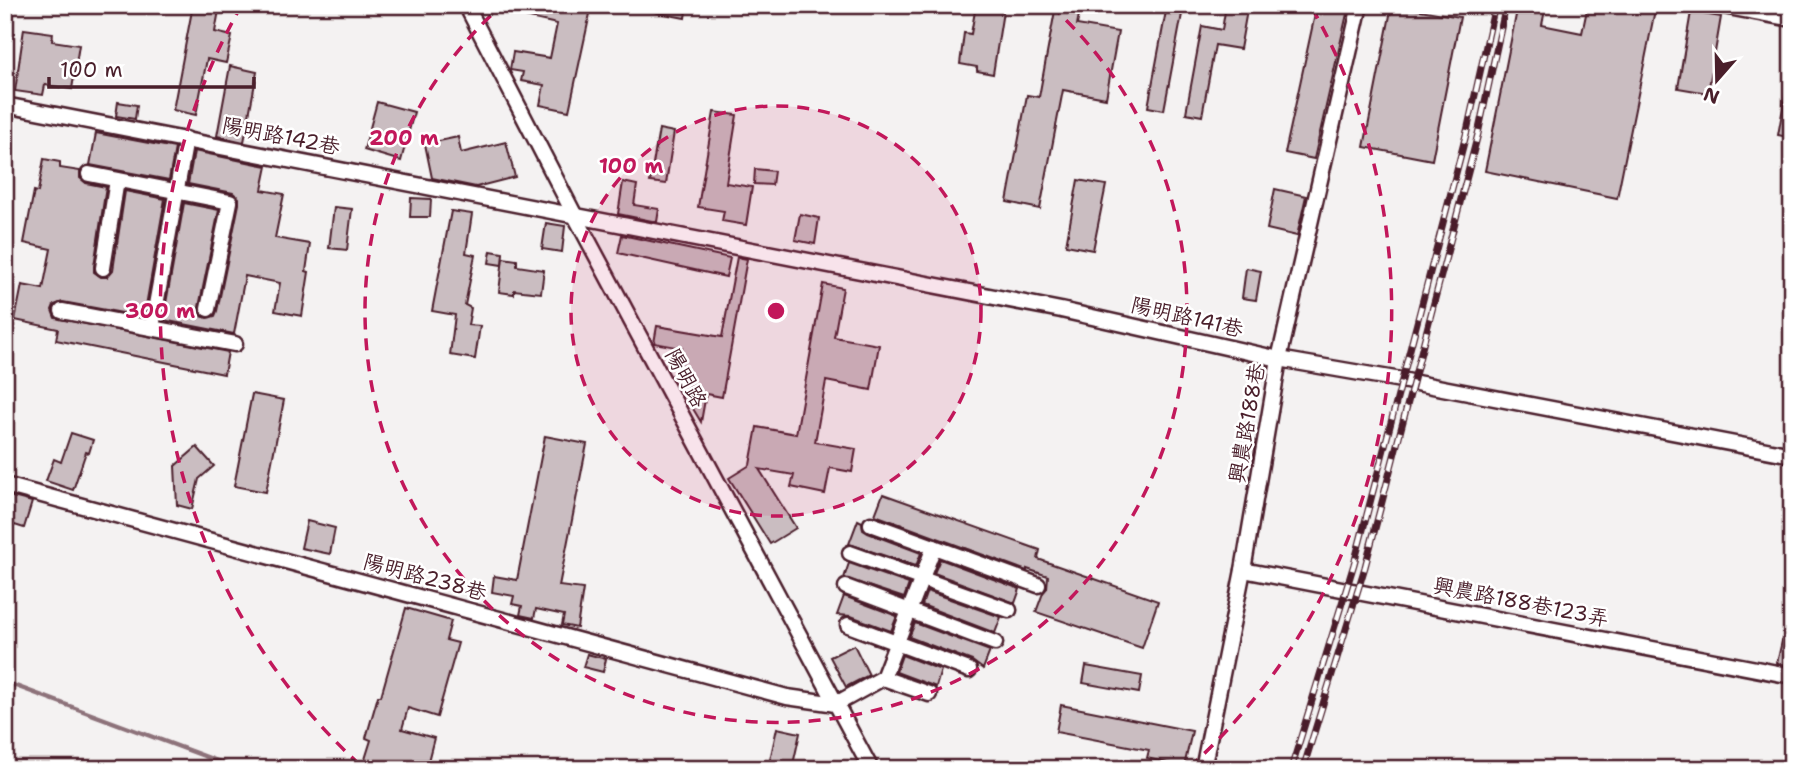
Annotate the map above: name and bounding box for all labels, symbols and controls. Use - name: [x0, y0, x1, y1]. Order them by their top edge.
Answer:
- scale bar: [49, 46, 254, 90]
- north arrow: [1682, 46, 1752, 116]
- text: 100 m: [60, 56, 123, 84]
- text: N: [1700, 81, 1723, 110]
- street label: 陽明路142巷: [220, 111, 342, 161]
- text: 200 m: [369, 124, 439, 152]
- text: 100 m: [599, 152, 663, 180]
- street label: 陽明路141巷: [1128, 291, 1246, 343]
- text: 300 m: [125, 297, 195, 325]
- centre of rings: [764, 299, 788, 323]
- street label: 陽明路: [659, 344, 713, 412]
- street label: 興農路188巷: [1223, 361, 1271, 485]
- street label: 陽明路238巷: [360, 547, 490, 607]
- street label: 興農路188巷123弄: [1431, 571, 1611, 633]

